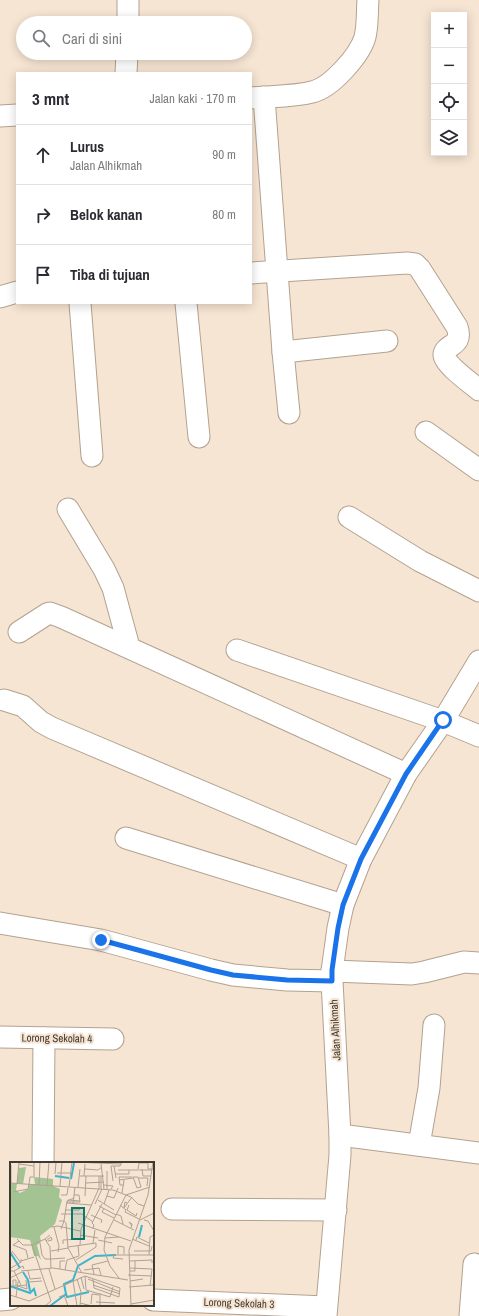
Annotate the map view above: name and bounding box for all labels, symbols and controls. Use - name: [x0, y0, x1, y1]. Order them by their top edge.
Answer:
- map controls: [431, 12, 467, 156]
- button: +: [431, 12, 467, 48]
- search box: [16, 16, 252, 60]
- icon: search: [30, 27, 52, 49]
- text: Cari di sini: [62, 28, 122, 49]
- button: −: [431, 48, 467, 84]
- button: locate: [431, 84, 467, 120]
- text: 3 mnt: [32, 87, 69, 110]
- text: Jalan kaki · 170 m: [149, 90, 236, 107]
- button: layers: [431, 120, 467, 156]
- text: Lurus: [70, 136, 104, 157]
- icon: ahead: [32, 144, 54, 166]
- text: 90 m: [212, 146, 236, 163]
- text: Jalan Alhikmah: [70, 157, 142, 174]
- icon: right: [32, 204, 54, 226]
- text: Belok kanan: [70, 204, 142, 225]
- text: 80 m: [212, 206, 236, 223]
- icon: arrive: [32, 264, 54, 286]
- text: Tiba di tujuan: [70, 264, 150, 285]
- route start: [434, 711, 452, 729]
- route end: [92, 931, 110, 949]
- street label: Jalan Alhikmah: [326, 999, 344, 1061]
- street label: Lorong Sekolah 4: [22, 1030, 92, 1046]
- inset map: [10, 1162, 154, 1306]
- street label: Lorong Sekolah 3: [203, 1295, 275, 1311]

